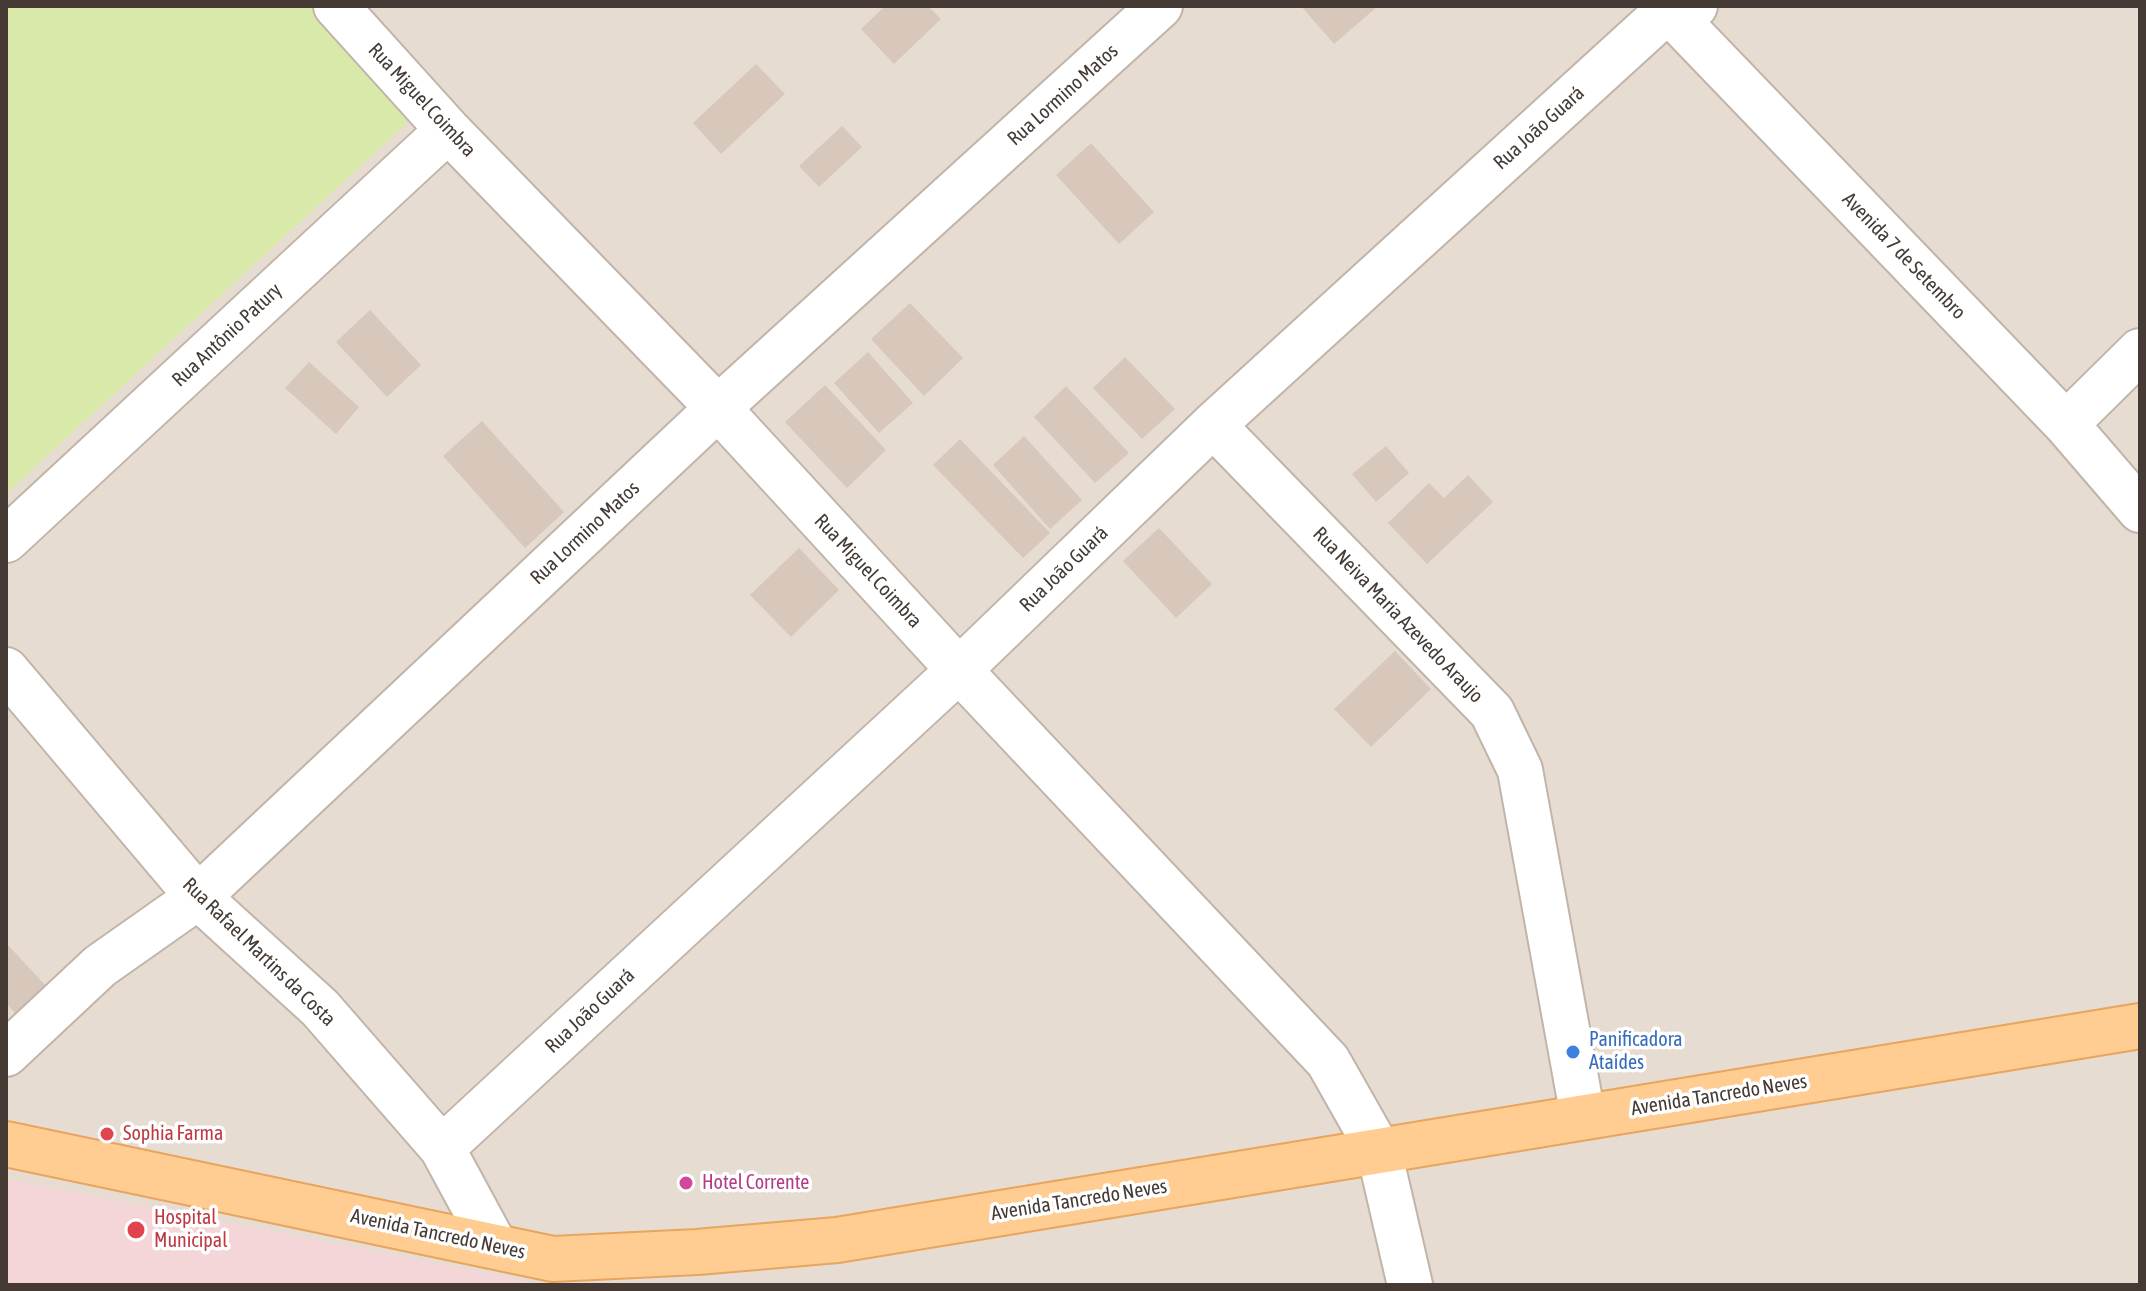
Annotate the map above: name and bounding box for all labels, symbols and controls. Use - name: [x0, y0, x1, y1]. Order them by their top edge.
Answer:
- street label: Rua Miguel Coimbra: [363, 38, 481, 162]
- street label: Rua Lormino Matos: [1003, 39, 1123, 151]
- street label: Rua João Guará: [1489, 81, 1589, 175]
- street label: Avenida 7 de Setembro: [1837, 187, 1971, 325]
- street label: Rua Antônio Patury: [167, 278, 287, 392]
- street label: Rua Lormino Matos: [526, 476, 644, 590]
- street label: Rua Miguel Coimbra: [809, 509, 927, 633]
- street label: Rua João Guará: [1015, 521, 1113, 617]
- street label: Rua Neiva Maria Azevedo Araujo: [1308, 522, 1488, 708]
- street label: Rua Rafael Martins da Costa: [178, 873, 340, 1031]
- street label: Rua João Guará: [540, 964, 640, 1058]
- place label: Panificadora Ataídes: [1589, 1028, 1682, 1075]
- marker: Panificadora Ataídes: [1564, 1043, 1582, 1061]
- street label: Avenida Tancredo Neves: [1629, 1069, 1809, 1121]
- place label: Sophia Farma: [123, 1122, 223, 1146]
- marker: Sophia Farma: [98, 1125, 116, 1143]
- place label: Hotel Corrente: [702, 1171, 809, 1195]
- marker: Hotel Corrente: [677, 1174, 695, 1192]
- street label: Avenida Tancredo Neves: [989, 1174, 1169, 1226]
- street label: Avenida Tancredo Neves: [349, 1204, 527, 1264]
- place label: Hospital Municipal: [154, 1206, 227, 1253]
- marker: Hospital Municipal: [125, 1219, 147, 1241]

